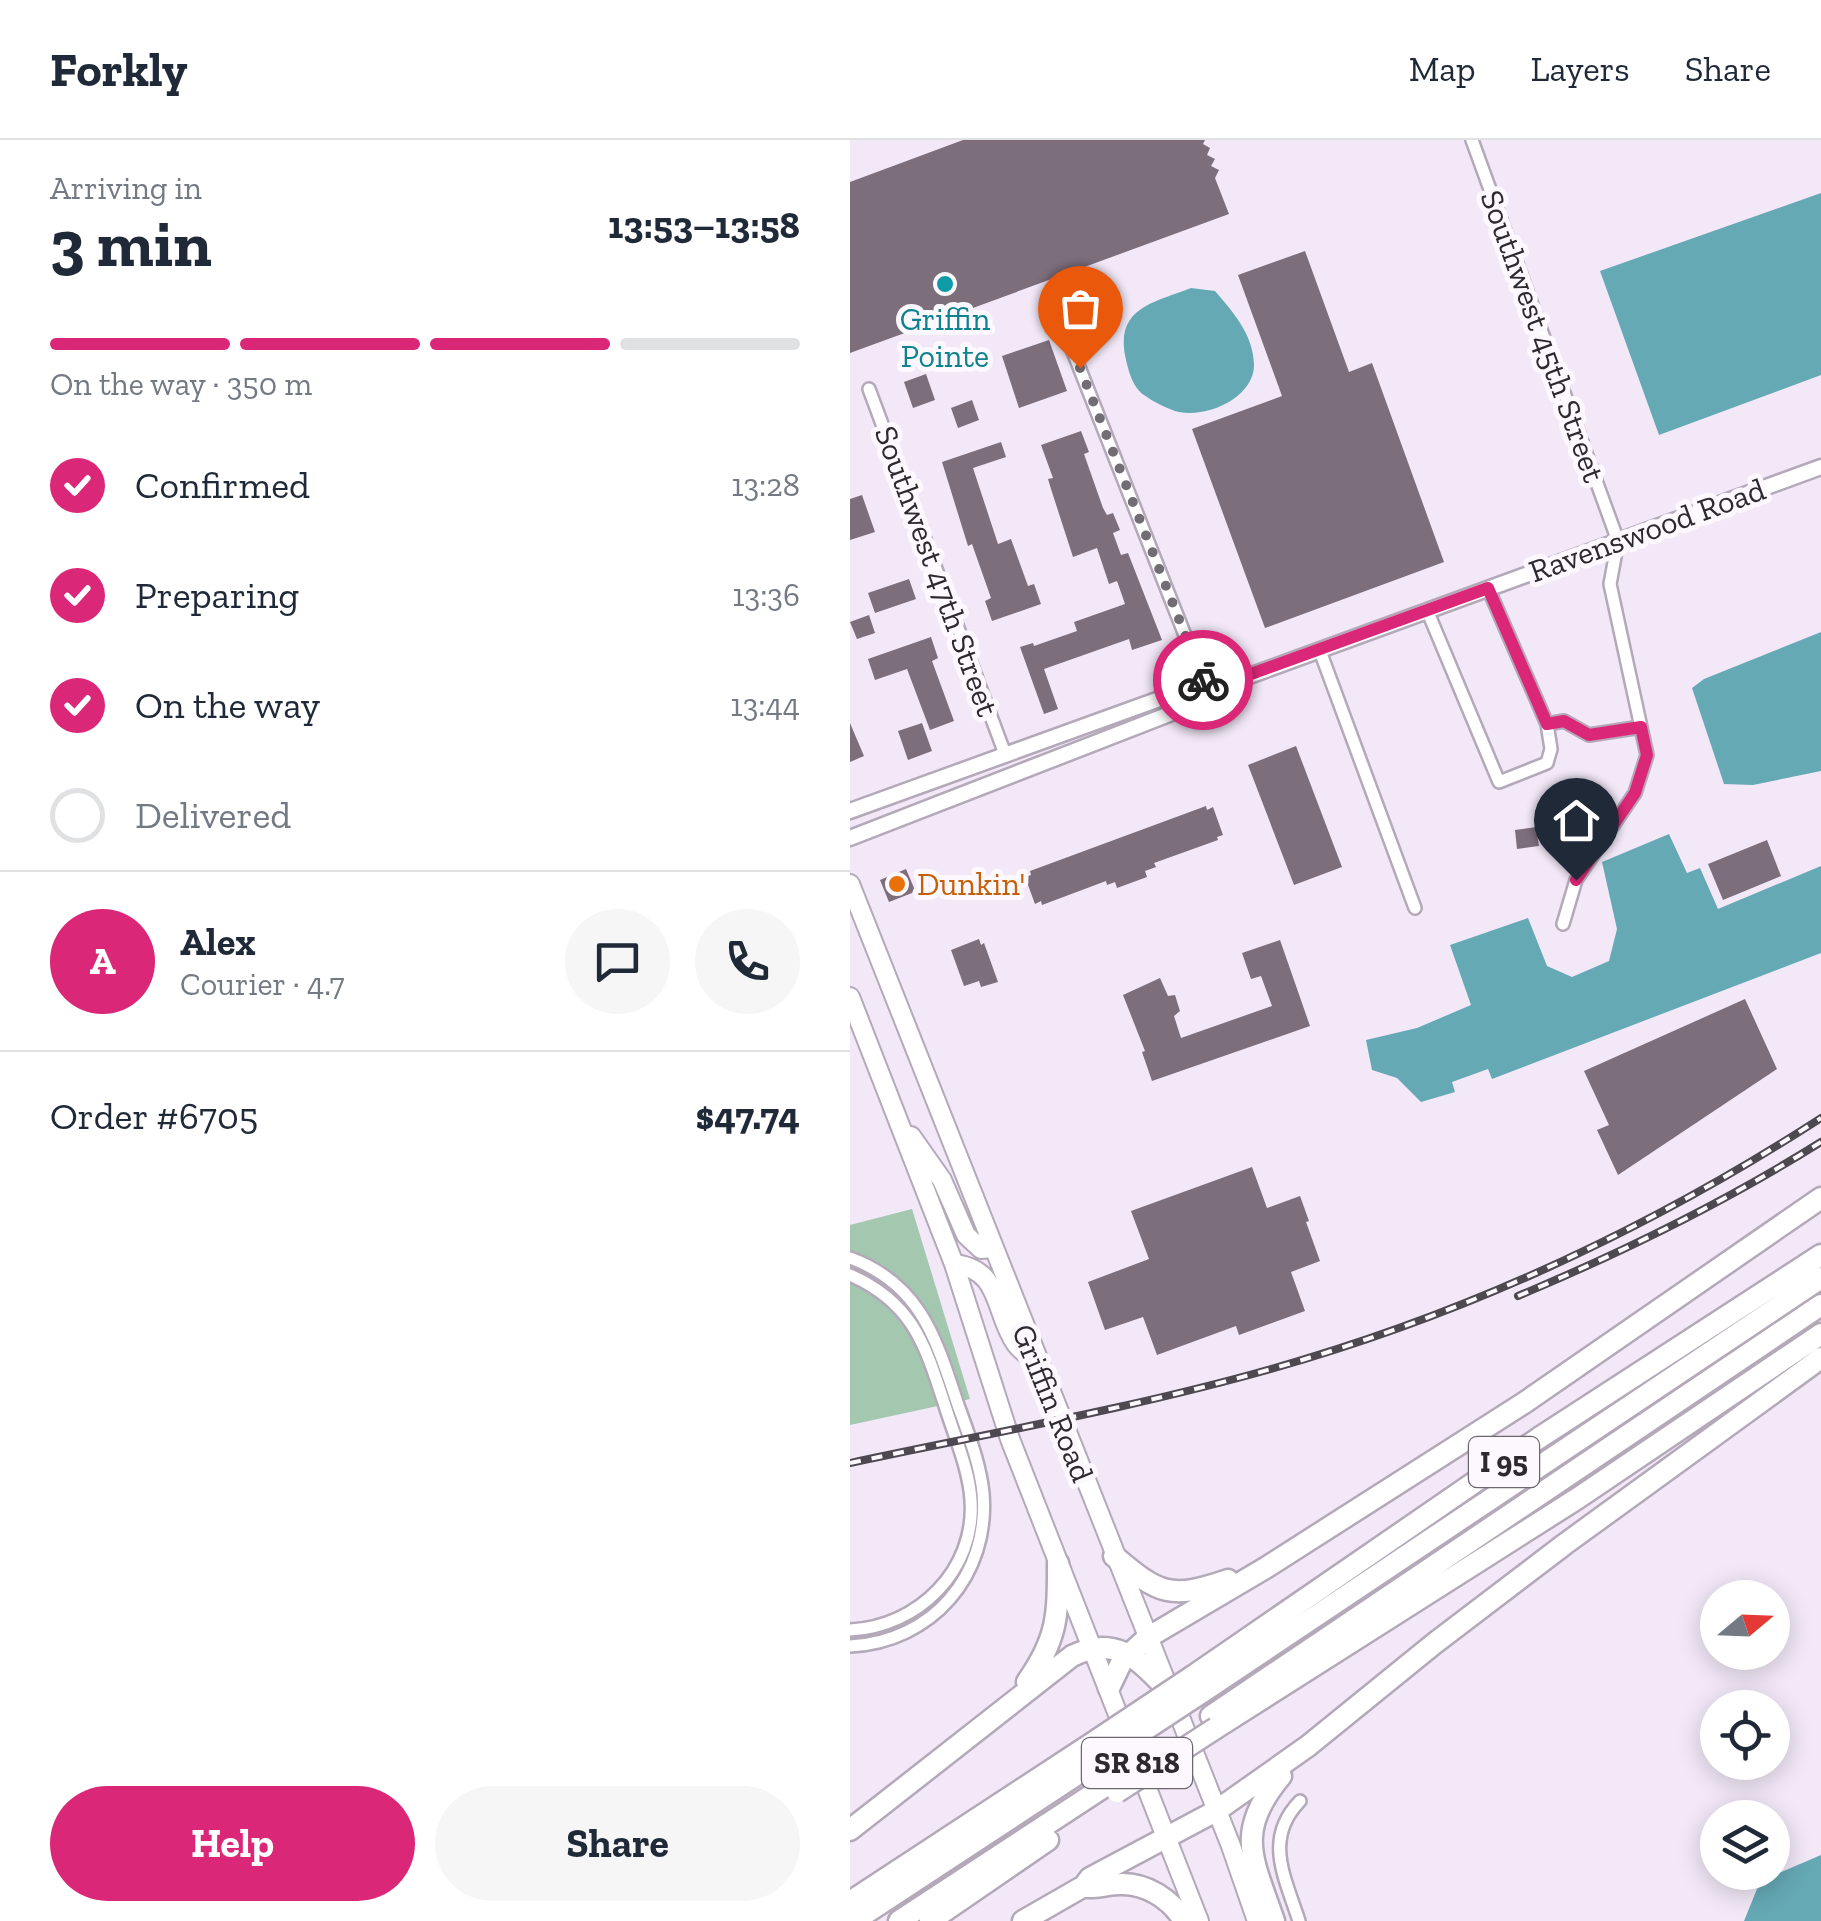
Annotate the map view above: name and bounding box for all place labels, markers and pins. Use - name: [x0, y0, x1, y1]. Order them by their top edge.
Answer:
- pin: [1038, 266, 1123, 369]
- marker: Griffin Pointe: [934, 273, 956, 295]
- place label: Griffin Pointe: [900, 300, 991, 375]
- pin: [1534, 778, 1619, 881]
- place label: Dunkin': [917, 865, 1025, 903]
- marker: Dunkin': [886, 873, 908, 895]

